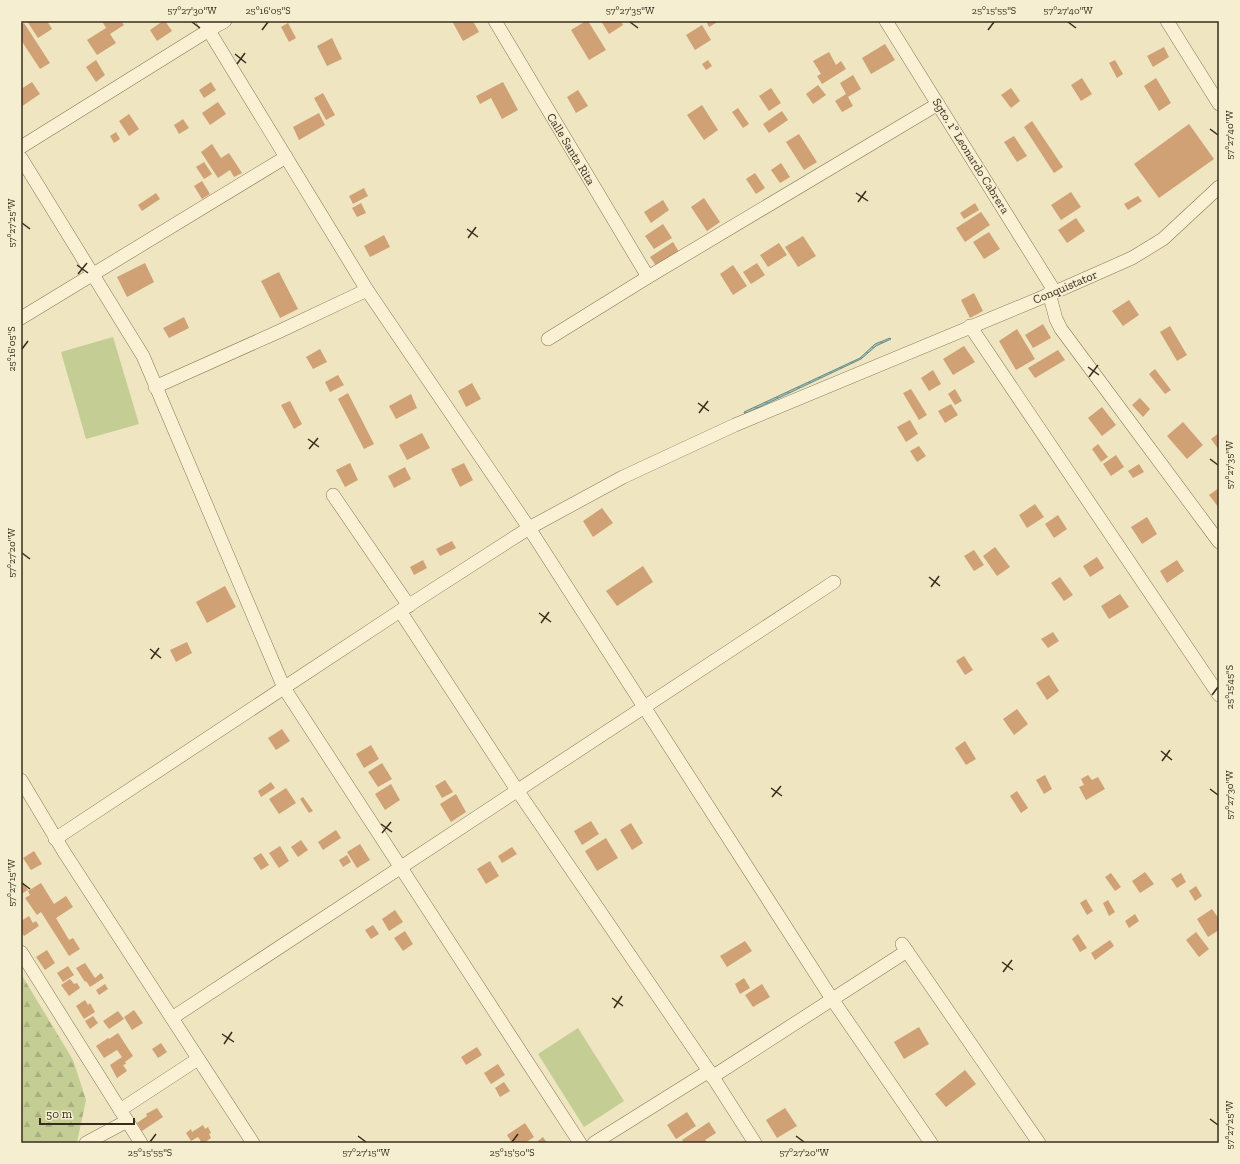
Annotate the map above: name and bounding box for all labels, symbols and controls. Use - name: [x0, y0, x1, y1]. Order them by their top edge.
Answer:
- text: 57°27'30"W: [167, 5, 217, 17]
- text: 25°16'05"S: [245, 5, 291, 17]
- text: 57°27'35"W: [606, 5, 655, 17]
- text: 25°15'55"S: [972, 5, 1016, 17]
- text: 57°27'40"W: [1043, 5, 1093, 17]
- street label: Sgto. 1º Leonardo Cabrera: [930, 96, 1012, 217]
- text: 57°27'40"W: [1224, 110, 1236, 160]
- street label: Calle Santa Rita: [544, 111, 598, 188]
- text: 57°27'25"W: [6, 198, 18, 247]
- street label: Conquistator: [1031, 267, 1099, 307]
- text: 25°16'05"S: [6, 326, 18, 372]
- text: 57°27'35"W: [1224, 440, 1236, 489]
- text: 57°27'20"W: [6, 528, 18, 578]
- text: 25°15'45"S: [1224, 665, 1236, 709]
- text: 57°27'30"W: [1224, 770, 1236, 820]
- text: 57°27'15"W: [6, 859, 18, 907]
- scale bar: [40, 1100, 134, 1126]
- text: 57°27'25"W: [1224, 1100, 1236, 1149]
- text: 50 m: [46, 1107, 73, 1121]
- text: 25°15'55"S: [128, 1147, 172, 1159]
- text: 57°27'15"W: [342, 1147, 390, 1159]
- text: 25°15'50"S: [489, 1147, 535, 1159]
- text: 57°27'20"W: [779, 1147, 829, 1159]

